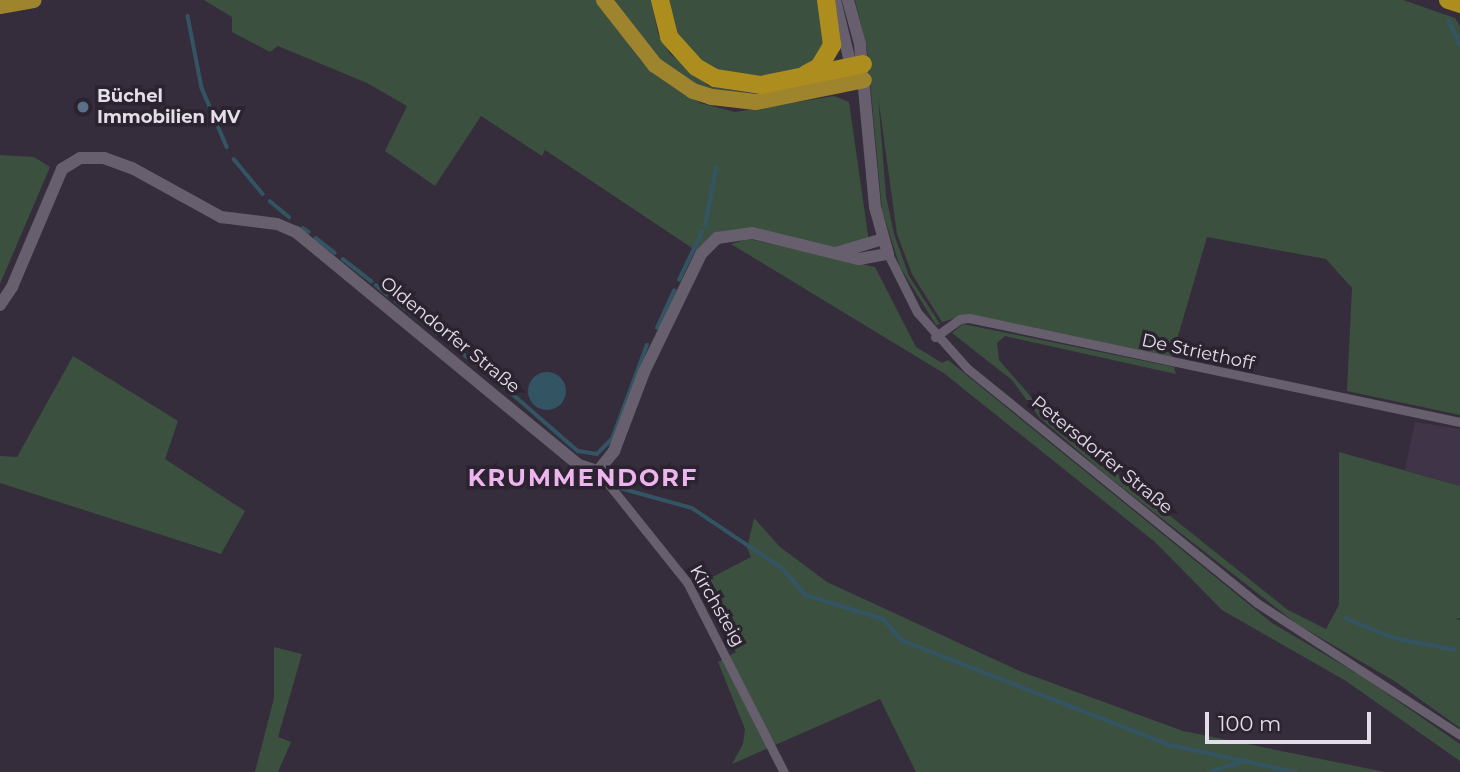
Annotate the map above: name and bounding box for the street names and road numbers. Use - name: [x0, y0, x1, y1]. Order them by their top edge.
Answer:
- street label: Oldendorfer Straße: [376, 272, 524, 398]
- street label: De Striethoff: [1140, 330, 1256, 374]
- street label: Petersdorfer Straße: [1027, 391, 1177, 519]
- street label: Kirchsteig: [685, 561, 749, 651]

